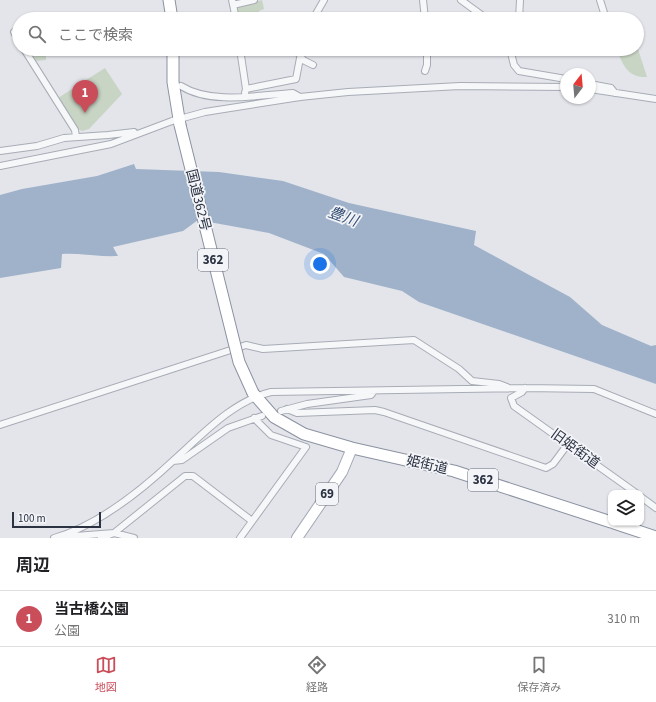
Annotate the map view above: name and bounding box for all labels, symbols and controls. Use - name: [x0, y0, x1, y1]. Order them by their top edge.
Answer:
- search box: [12, 12, 644, 56]
- icon: search: [26, 23, 48, 45]
- text: ここで検索: [58, 25, 133, 46]
- north arrow: [560, 68, 596, 104]
- pin: 1: [72, 80, 98, 113]
- street label: 国道362号: [181, 167, 215, 233]
- water label: 豊川: [325, 202, 363, 233]
- road number: 362: [198, 249, 228, 271]
- your location: [310, 254, 330, 274]
- street label: 旧姫街道: [546, 424, 604, 474]
- street label: 姫街道: [404, 451, 450, 479]
- road number: 362: [468, 469, 498, 491]
- road number: 69: [316, 483, 338, 505]
- map controls: [608, 490, 644, 526]
- button: layers: [608, 490, 644, 526]
- scale bar: [12, 510, 101, 529]
- text: 100 m: [18, 511, 46, 526]
- text: 周辺: [16, 554, 50, 578]
- text: 当古橋公園: [54, 599, 129, 620]
- text: 1: [26, 610, 32, 628]
- text: 310 m: [607, 610, 640, 628]
- text: 公園: [54, 622, 80, 640]
- tab: 地図: [95, 654, 117, 695]
- tab: 経路: [306, 654, 328, 695]
- tab: 保存済み: [517, 654, 561, 695]

